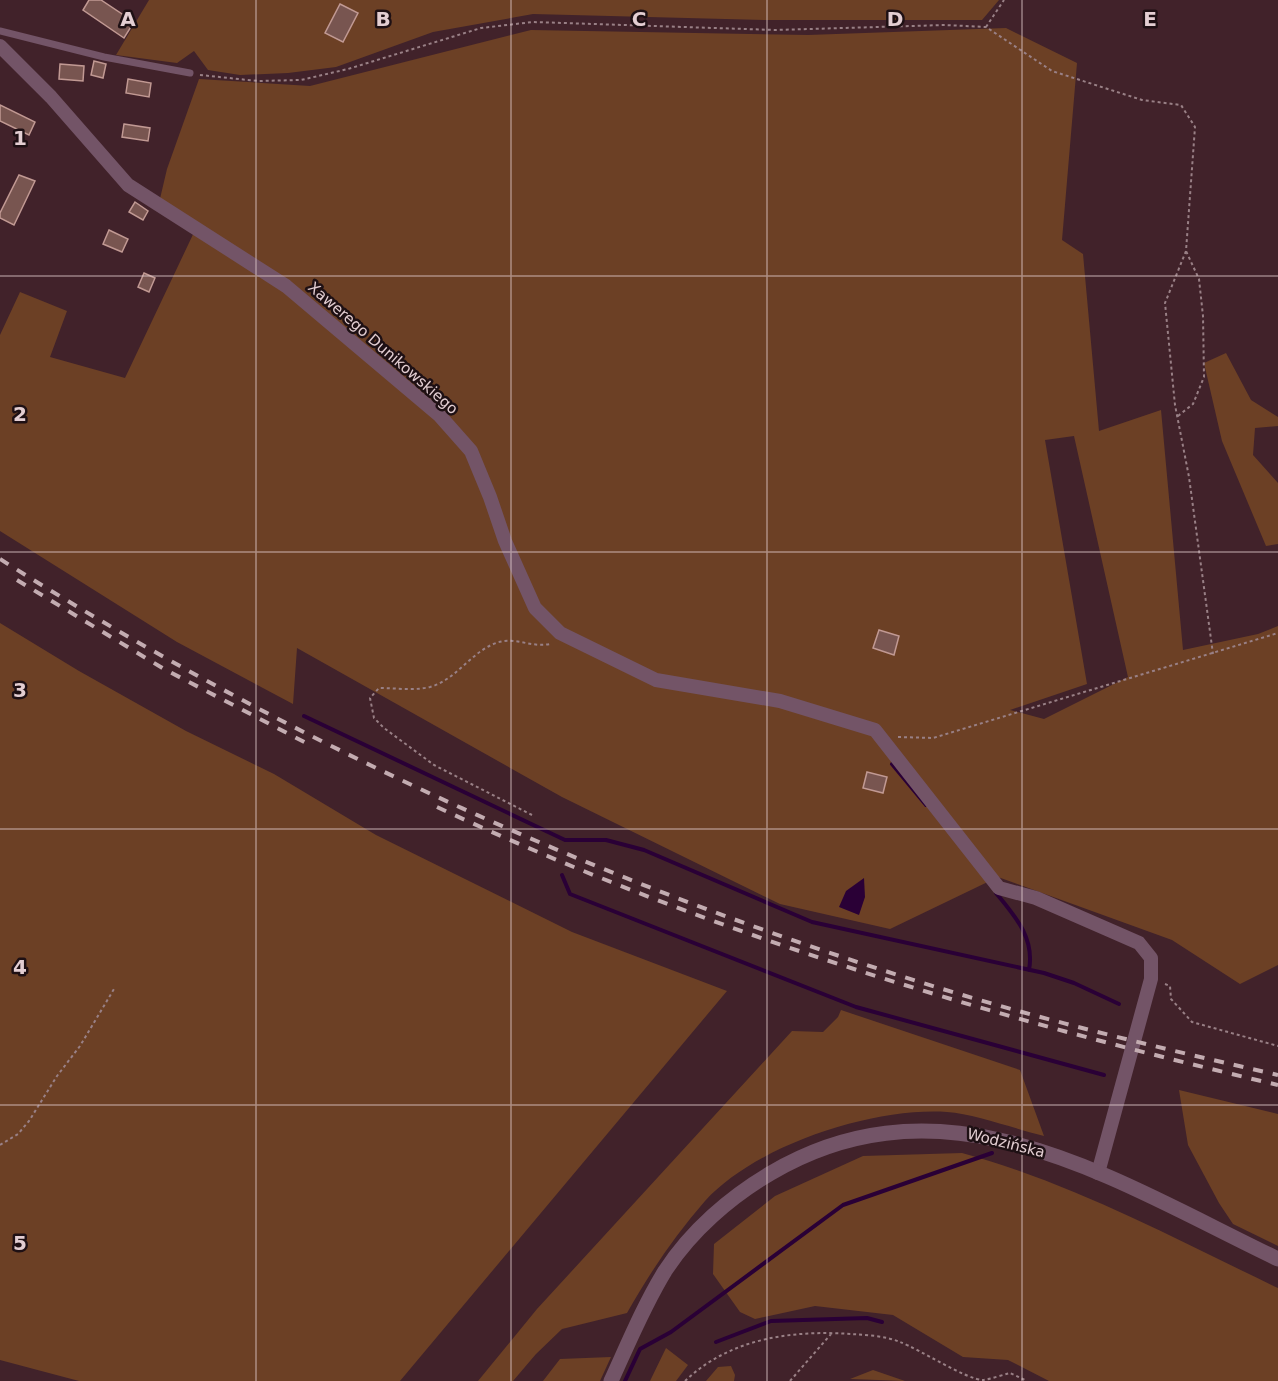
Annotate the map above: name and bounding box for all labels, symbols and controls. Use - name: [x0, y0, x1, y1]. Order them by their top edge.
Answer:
- text: A: [120, 7, 136, 31]
- text: B: [375, 7, 391, 31]
- text: C: [632, 7, 646, 31]
- text: D: [887, 7, 903, 31]
- text: E: [1143, 7, 1157, 31]
- text: 1: [13, 126, 27, 150]
- street label: Xawerego Dunikowskiego: [304, 278, 462, 418]
- text: 2: [13, 402, 27, 426]
- text: 3: [13, 678, 27, 702]
- text: 4: [13, 955, 27, 979]
- street label: Wodzińska: [965, 1125, 1047, 1161]
- text: 5: [13, 1231, 27, 1255]

